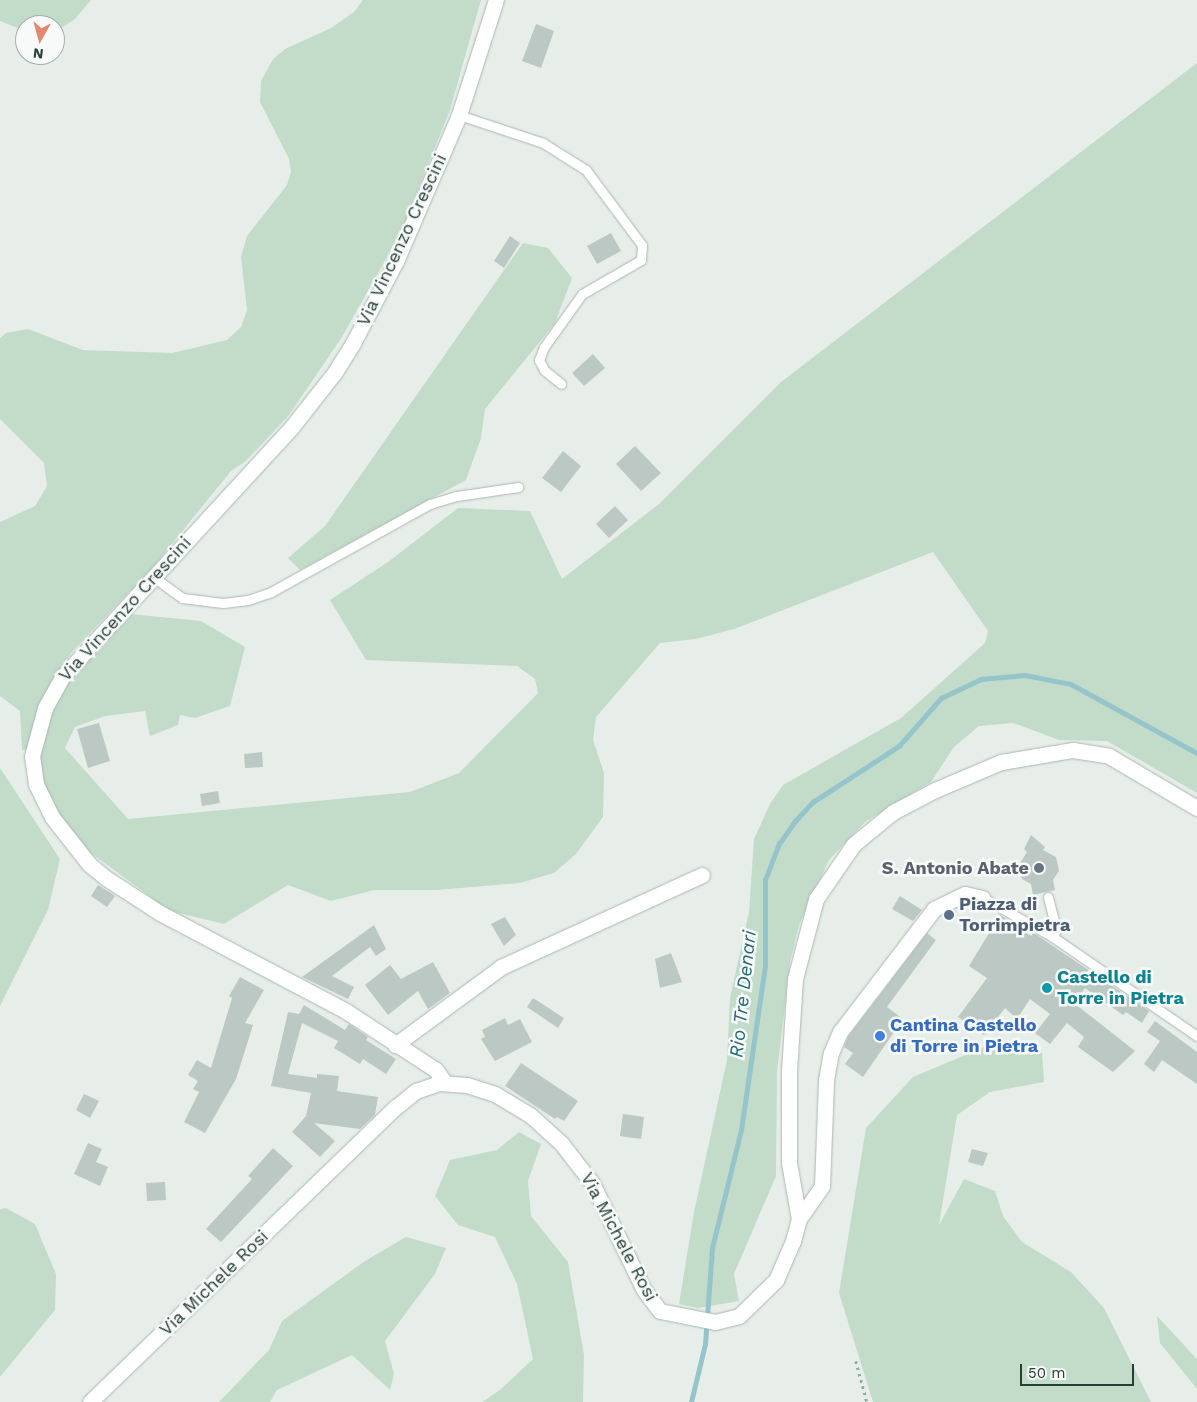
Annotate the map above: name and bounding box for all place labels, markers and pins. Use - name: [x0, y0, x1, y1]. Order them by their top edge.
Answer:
- place label: S. Antonio Abate: [881, 857, 1029, 879]
- marker: S. Antonio Abate: [1033, 862, 1045, 874]
- place label: Piazza di Torrimpietra: [959, 894, 1070, 936]
- marker: Piazza di Torrimpietra: [943, 909, 955, 921]
- place label: Castello di Torre in Pietra: [1057, 967, 1184, 1010]
- marker: Castello di Torre in Pietra: [1041, 982, 1053, 994]
- place label: Cantina Castello di Torre in Pietra: [890, 1015, 1039, 1058]
- marker: Cantina Castello di Torre in Pietra: [874, 1030, 886, 1042]

